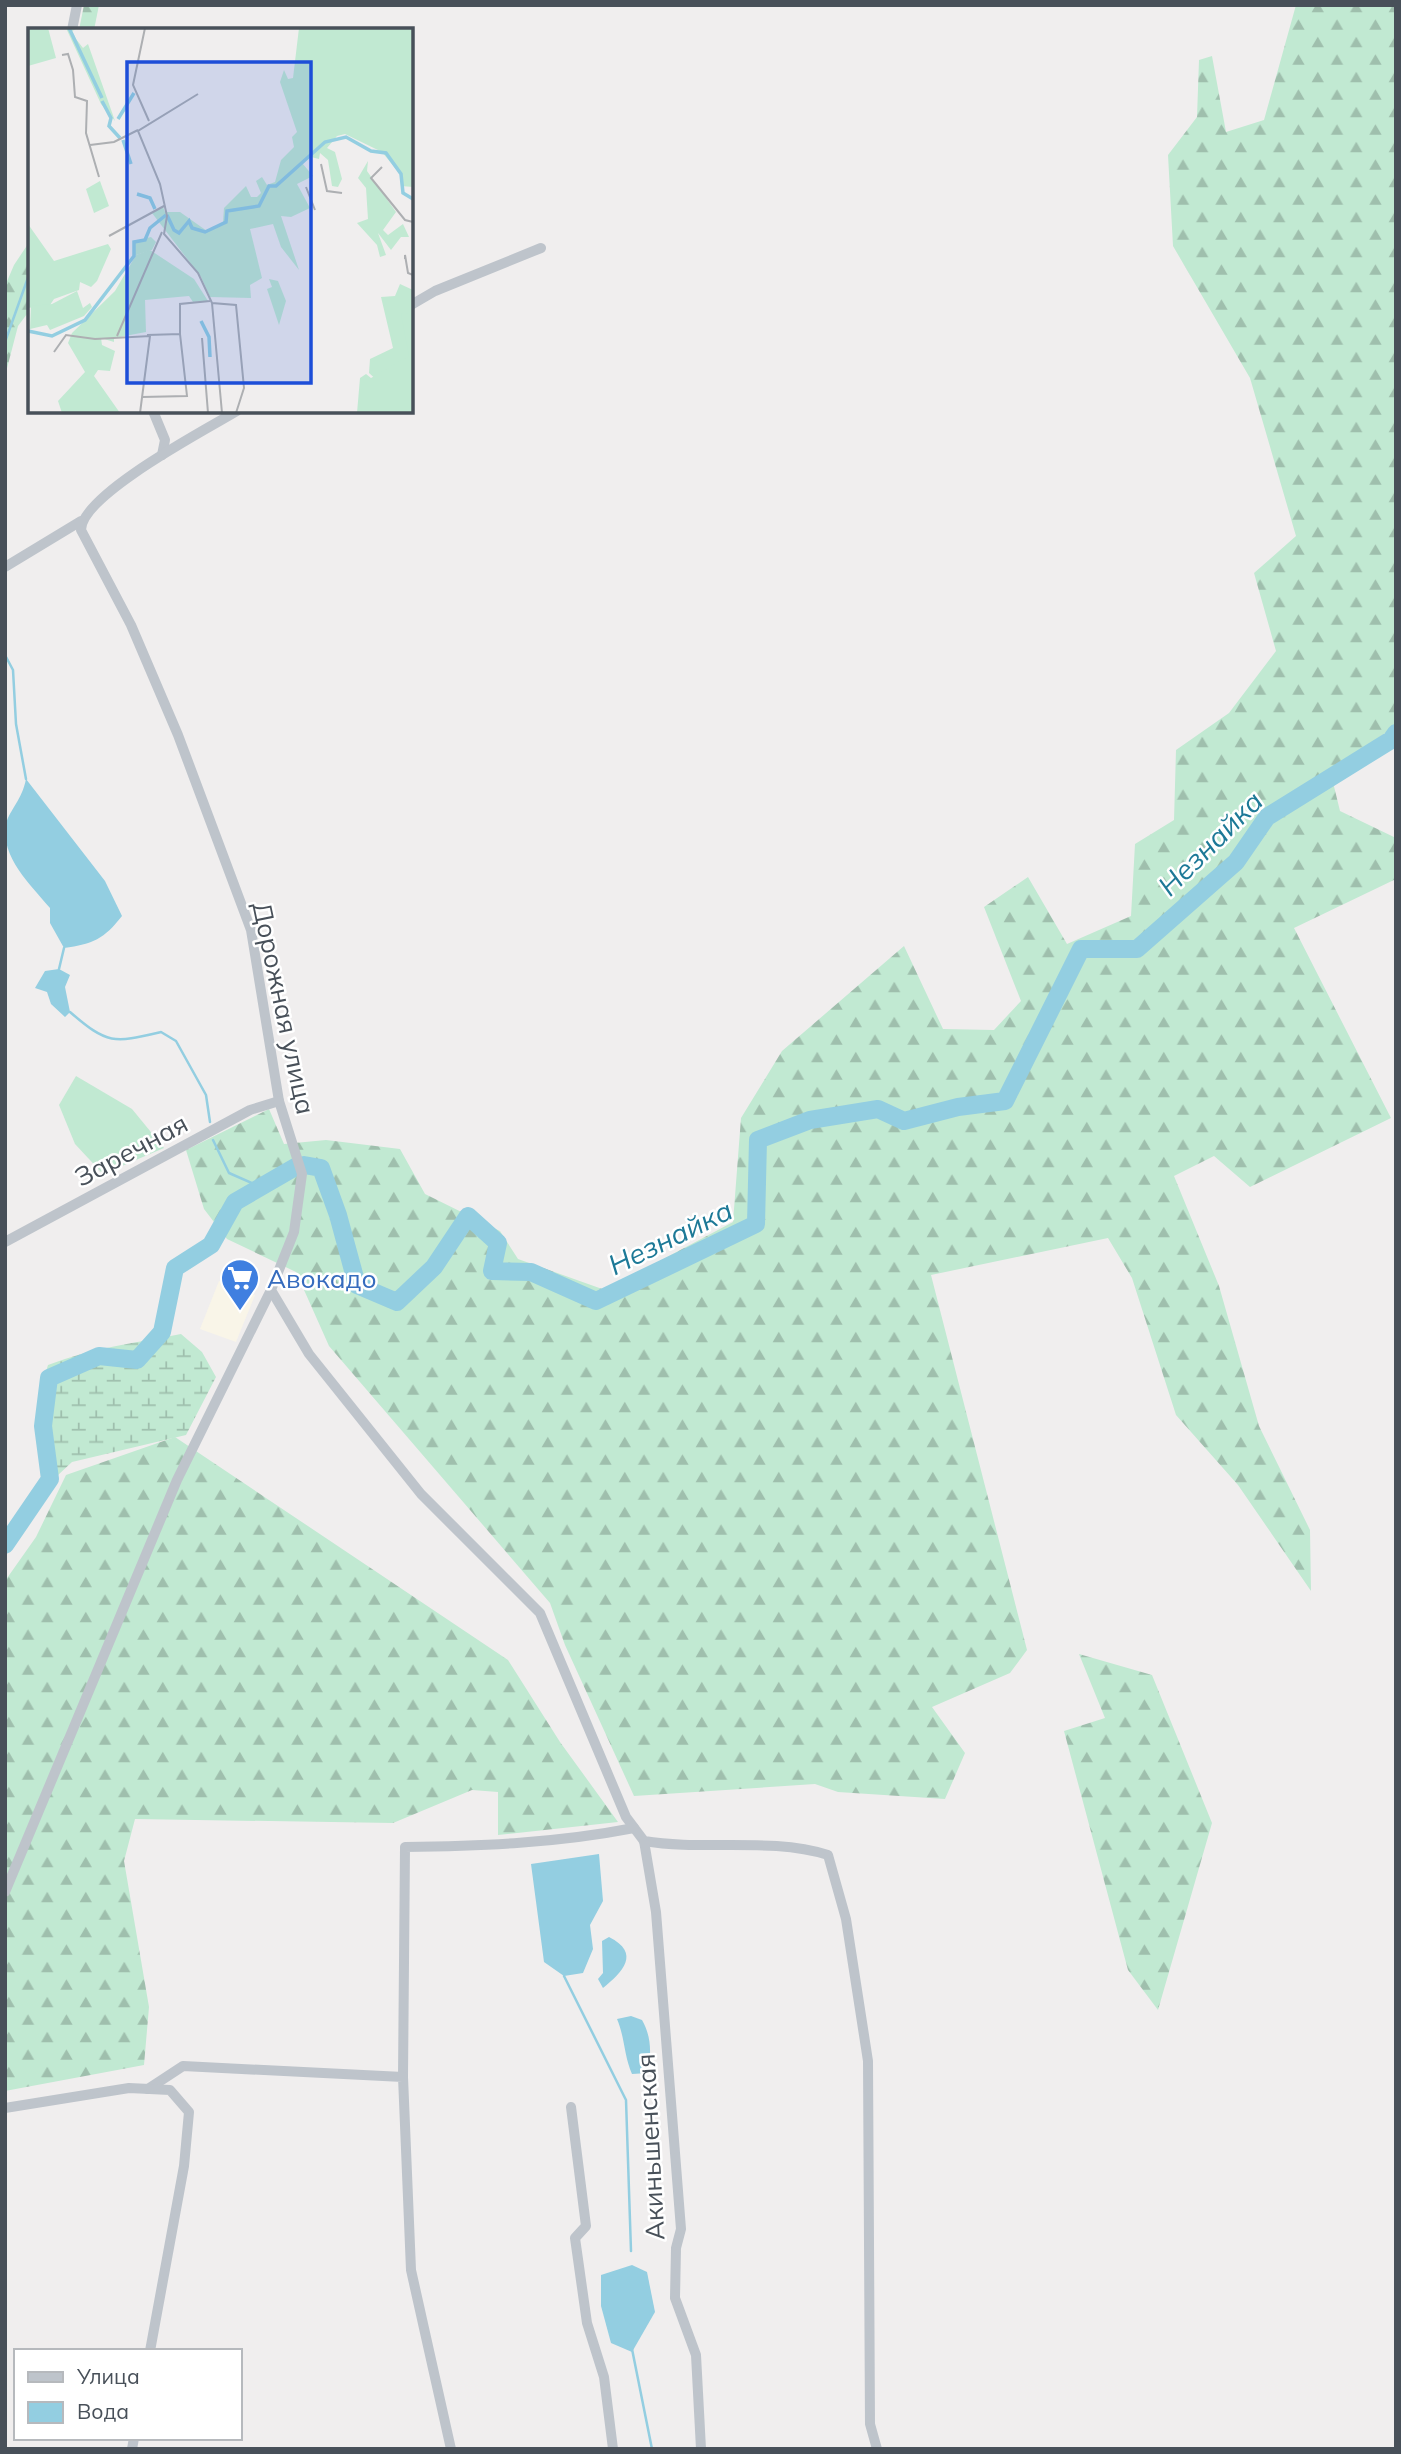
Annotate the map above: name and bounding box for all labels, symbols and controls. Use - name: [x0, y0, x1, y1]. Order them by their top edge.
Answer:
- inset map: [28, 28, 413, 413]
- water label: Незнайка: [1150, 783, 1270, 903]
- street label: Дорожная улица: [245, 899, 323, 1117]
- street label: Заречная: [69, 1106, 193, 1194]
- water label: Незнайка: [602, 1192, 738, 1282]
- supermarket icon: Авокадо: [219, 1257, 261, 1312]
- place label: Авокадо: [267, 1262, 377, 1295]
- street label: Акиньшенская: [629, 2053, 671, 2241]
- legend: [14, 2349, 242, 2440]
- text: Улица: [76, 2363, 140, 2389]
- text: Вода: [77, 2398, 129, 2424]

